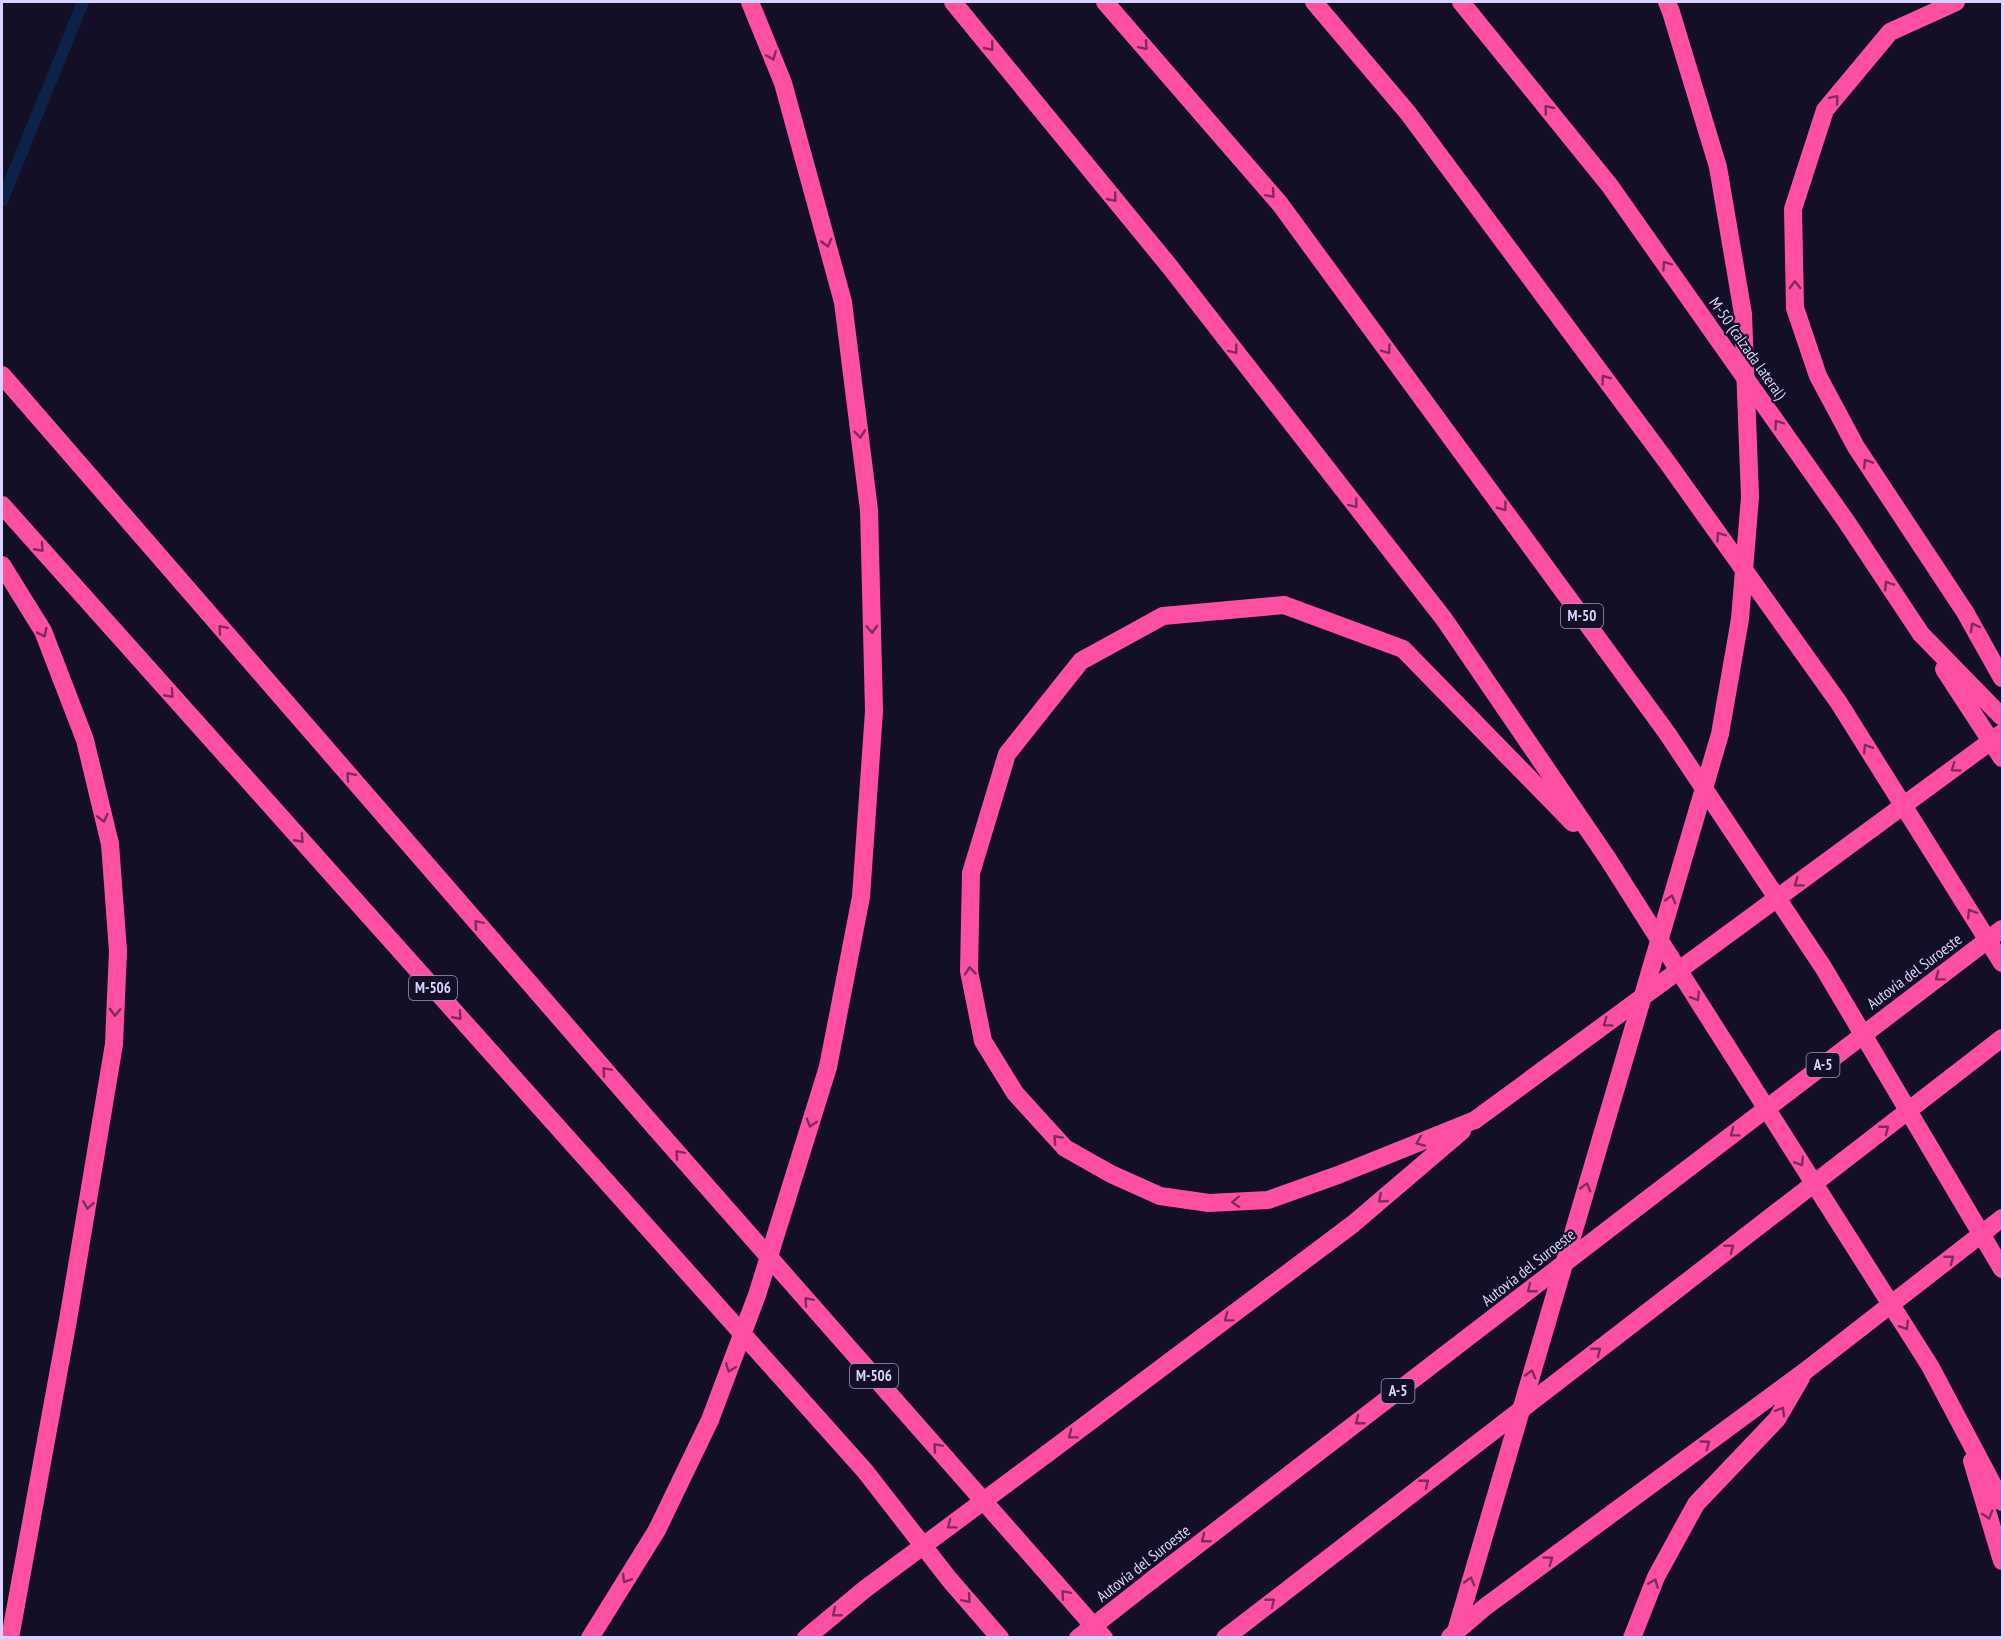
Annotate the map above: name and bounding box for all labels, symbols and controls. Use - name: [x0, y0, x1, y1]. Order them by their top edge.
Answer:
- one-way arrow: [1136, 39, 1147, 50]
- one-way arrow: [982, 40, 993, 51]
- one-way arrow: [765, 49, 777, 60]
- one-way arrow: [1827, 95, 1838, 106]
- one-way arrow: [1544, 105, 1555, 116]
- one-way arrow: [1264, 187, 1275, 197]
- one-way arrow: [1106, 191, 1117, 202]
- one-way arrow: [819, 237, 832, 247]
- one-way arrow: [1662, 260, 1673, 271]
- one-way arrow: [1789, 281, 1801, 290]
- street label: M-50 (calzada lateral): [1705, 293, 1791, 403]
- one-way arrow: [1380, 343, 1391, 354]
- one-way arrow: [1227, 344, 1238, 355]
- one-way arrow: [1601, 374, 1612, 385]
- one-way arrow: [1774, 420, 1785, 431]
- one-way arrow: [853, 430, 865, 439]
- one-way arrow: [1863, 459, 1874, 470]
- one-way arrow: [1347, 498, 1358, 509]
- one-way arrow: [1496, 501, 1507, 512]
- one-way arrow: [1716, 532, 1727, 543]
- one-way arrow: [33, 541, 44, 552]
- one-way arrow: [1885, 580, 1896, 591]
- road number: M-50: [1561, 604, 1603, 628]
- one-way arrow: [1970, 622, 1981, 633]
- one-way arrow: [866, 624, 879, 633]
- one-way arrow: [218, 625, 229, 636]
- one-way arrow: [36, 627, 47, 637]
- one-way arrow: [163, 687, 174, 697]
- one-way arrow: [1863, 744, 1875, 754]
- one-way arrow: [1951, 761, 1962, 772]
- one-way arrow: [346, 772, 357, 783]
- one-way arrow: [96, 813, 109, 823]
- one-way arrow: [293, 832, 304, 843]
- one-way arrow: [1794, 876, 1805, 887]
- one-way arrow: [1664, 894, 1676, 905]
- one-way arrow: [1967, 909, 1979, 919]
- one-way arrow: [474, 920, 485, 931]
- street label: Autovía del Suroeste: [1863, 929, 1965, 1013]
- one-way arrow: [964, 966, 977, 975]
- one-way arrow: [1935, 969, 1946, 980]
- road number: M-506: [409, 976, 457, 1000]
- one-way arrow: [1688, 991, 1700, 1001]
- one-way arrow: [109, 1007, 122, 1016]
- one-way arrow: [451, 1009, 462, 1020]
- one-way arrow: [1602, 1016, 1613, 1027]
- road number: A-5: [1806, 1053, 1840, 1077]
- one-way arrow: [602, 1067, 613, 1078]
- one-way arrow: [806, 1117, 818, 1128]
- one-way arrow: [1730, 1126, 1741, 1137]
- one-way arrow: [1878, 1126, 1889, 1137]
- one-way arrow: [1053, 1135, 1064, 1146]
- one-way arrow: [1415, 1135, 1426, 1147]
- one-way arrow: [675, 1151, 686, 1161]
- one-way arrow: [1793, 1156, 1805, 1166]
- one-way arrow: [1579, 1182, 1591, 1193]
- one-way arrow: [1378, 1192, 1389, 1203]
- one-way arrow: [1232, 1195, 1241, 1208]
- one-way arrow: [82, 1200, 94, 1209]
- street label: Autovía del Suroeste: [1477, 1224, 1579, 1310]
- one-way arrow: [1724, 1245, 1735, 1256]
- one-way arrow: [1943, 1255, 1954, 1266]
- one-way arrow: [1526, 1281, 1537, 1292]
- one-way arrow: [804, 1297, 815, 1307]
- one-way arrow: [1223, 1311, 1234, 1322]
- one-way arrow: [1897, 1320, 1908, 1331]
- one-way arrow: [1590, 1347, 1601, 1358]
- one-way arrow: [724, 1362, 737, 1373]
- road number: M-506: [850, 1364, 898, 1388]
- one-way arrow: [1524, 1369, 1536, 1380]
- road number: A-5: [1382, 1379, 1414, 1403]
- one-way arrow: [1774, 1407, 1786, 1417]
- one-way arrow: [1355, 1413, 1366, 1424]
- one-way arrow: [1067, 1428, 1078, 1439]
- one-way arrow: [1699, 1440, 1710, 1451]
- one-way arrow: [933, 1443, 944, 1454]
- one-way arrow: [1419, 1479, 1430, 1490]
- one-way arrow: [1981, 1509, 1993, 1520]
- one-way arrow: [947, 1518, 958, 1529]
- street label: Autovía del Suroeste: [1092, 1520, 1194, 1606]
- one-way arrow: [1201, 1532, 1212, 1543]
- one-way arrow: [1542, 1556, 1553, 1567]
- one-way arrow: [622, 1573, 634, 1583]
- one-way arrow: [1463, 1576, 1475, 1587]
- one-way arrow: [1647, 1579, 1659, 1590]
- one-way arrow: [1062, 1589, 1073, 1600]
- one-way arrow: [960, 1592, 971, 1603]
- one-way arrow: [1264, 1598, 1275, 1609]
- one-way arrow: [832, 1606, 843, 1617]

